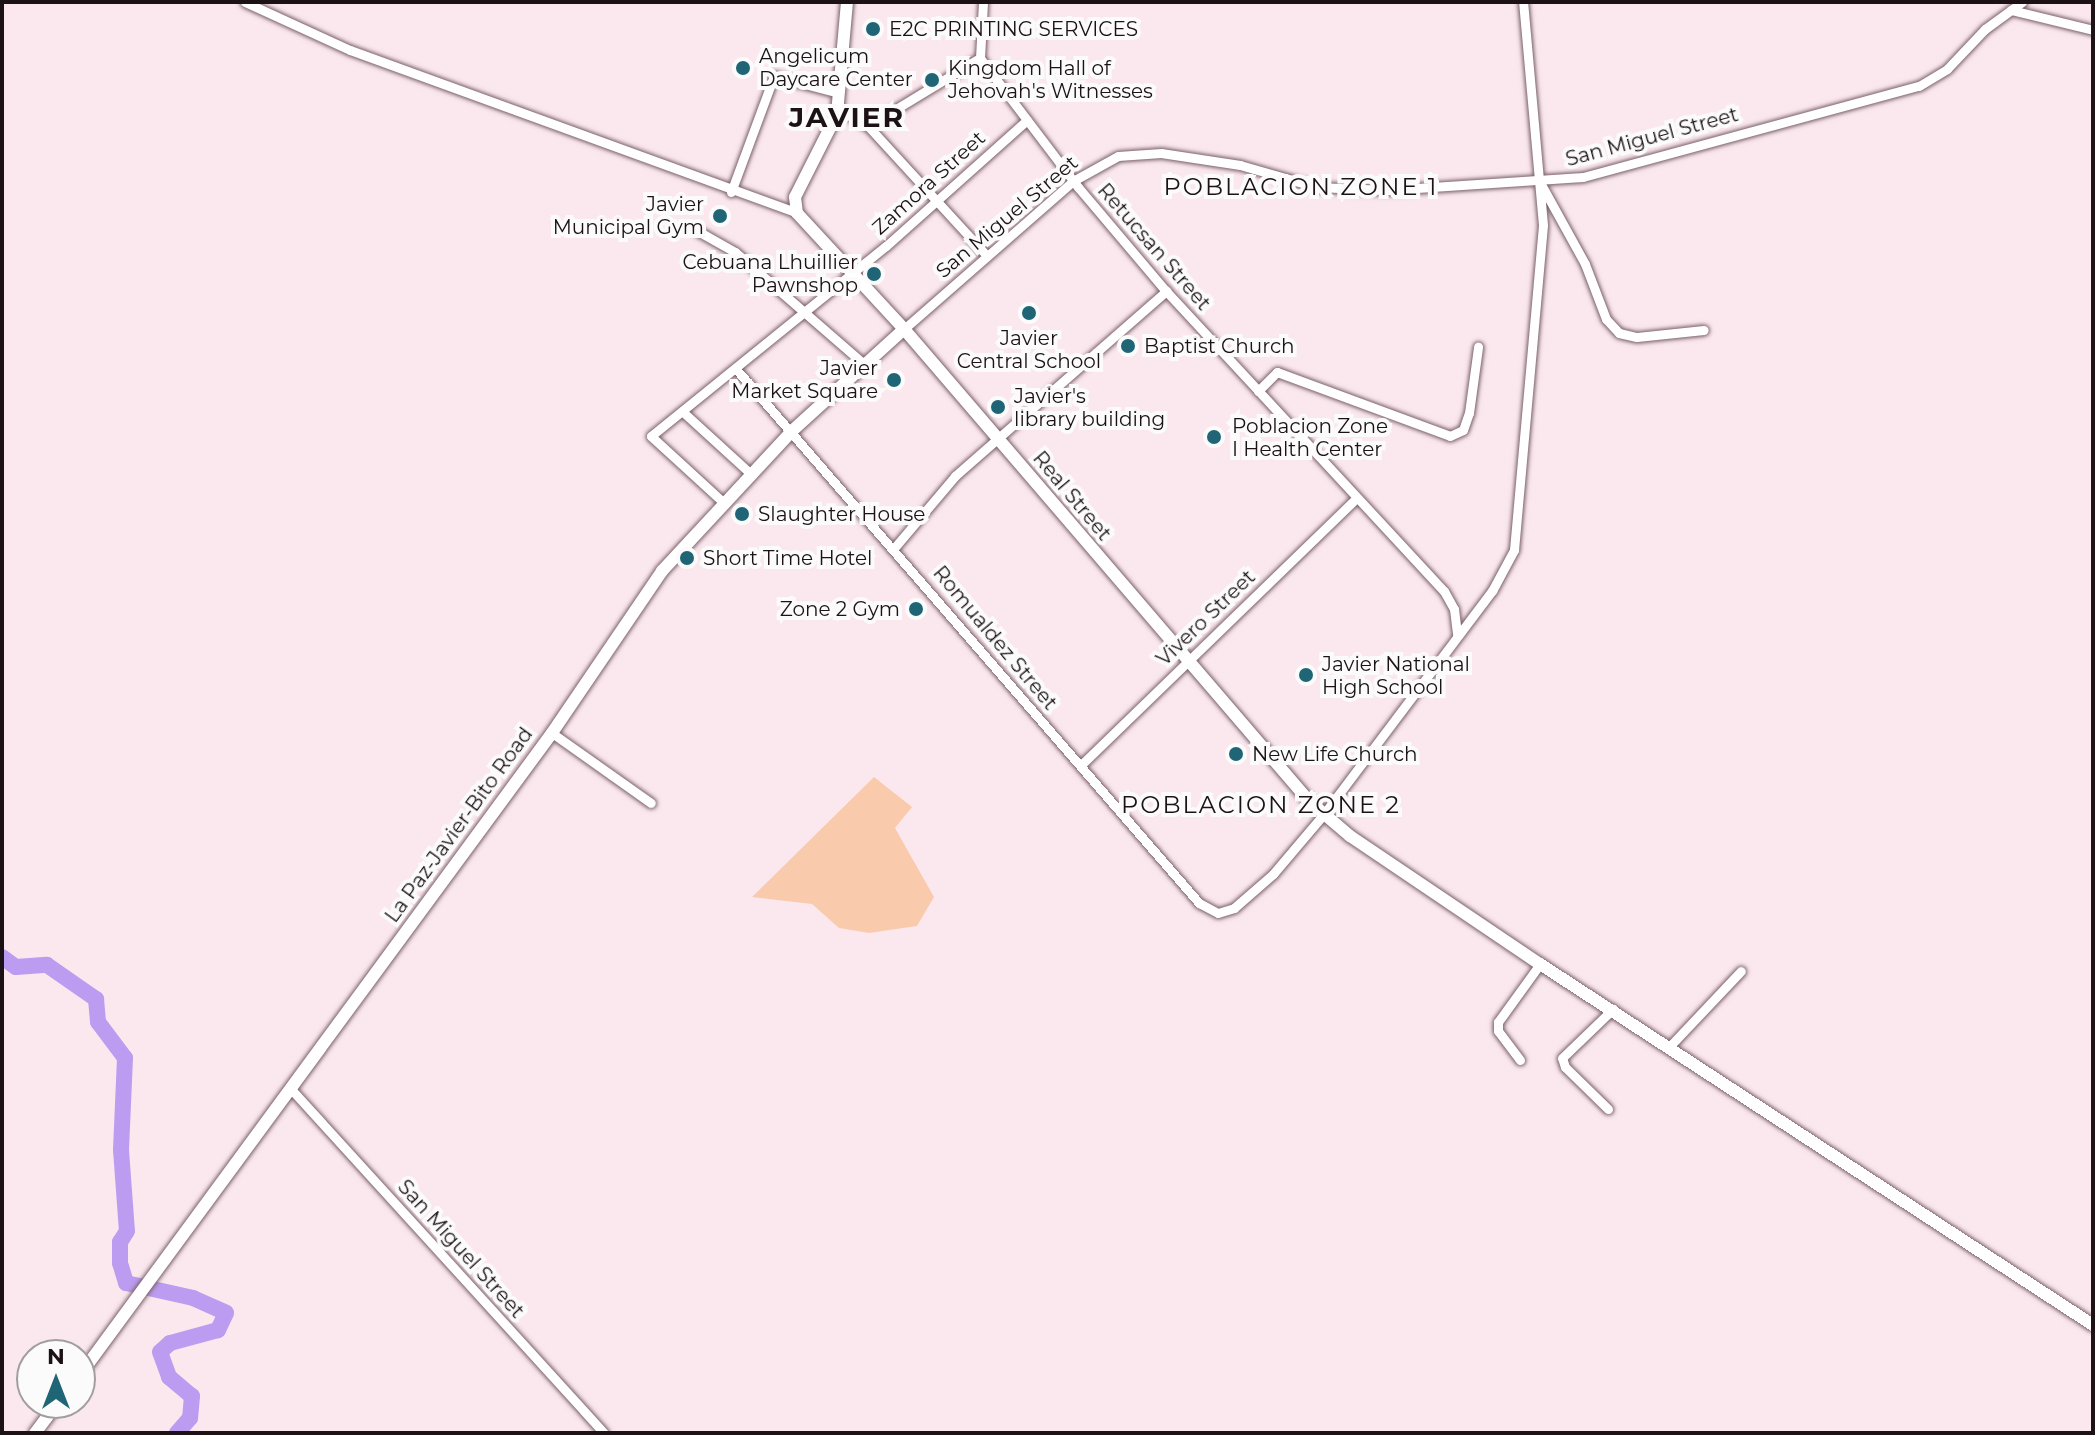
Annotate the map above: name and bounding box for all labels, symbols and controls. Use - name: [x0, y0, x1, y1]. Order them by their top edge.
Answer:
- place label: E2C PRINTING SERVICES: [889, 17, 1138, 41]
- marker: E2C PRINTING SERVICES: [864, 20, 882, 38]
- place label: Angelicum Daycare Center: [759, 44, 913, 91]
- place label: Kingdom Hall of Jehovah's Witnesses: [948, 56, 1153, 103]
- marker: Angelicum Daycare Center: [734, 59, 752, 77]
- marker: Kingdom Hall of Jehovah's Witnesses: [923, 71, 941, 89]
- district label: JAVIER: [789, 100, 905, 134]
- street label: San Miguel Street: [1563, 102, 1741, 172]
- street label: Zamora Street: [868, 126, 990, 240]
- street label: San Miguel Street: [931, 151, 1083, 283]
- district label: POBLACION ZONE 1: [1164, 173, 1438, 201]
- street label: Retucsan Street: [1092, 179, 1216, 315]
- place label: Javier Municipal Gym: [553, 192, 704, 239]
- marker: Javier Municipal Gym: [711, 207, 729, 225]
- place label: Cebuana Lhuillier Pawnshop: [682, 250, 858, 297]
- marker: Cebuana Lhuillier Pawnshop: [865, 265, 883, 283]
- marker: Javier Central School: [1020, 304, 1038, 322]
- place label: Javier Central School: [957, 326, 1101, 373]
- place label: Baptist Church: [1144, 334, 1295, 358]
- marker: Baptist Church: [1119, 337, 1137, 355]
- place label: Javier Market Square: [731, 356, 878, 403]
- marker: Javier Market Square: [885, 371, 903, 389]
- place label: Javier's library building: [1014, 384, 1165, 431]
- marker: Javier's library building: [989, 398, 1007, 416]
- place label: Poblacion Zone I Health Center: [1232, 414, 1388, 461]
- marker: Poblacion Zone I Health Center: [1203, 426, 1225, 448]
- street label: Real Street: [1028, 446, 1116, 546]
- place label: Slaughter House: [758, 502, 925, 526]
- marker: Slaughter House: [733, 505, 751, 523]
- place label: Short Time Hotel: [703, 546, 872, 570]
- marker: Short Time Hotel: [678, 549, 696, 567]
- street label: Romualdez Street: [928, 561, 1062, 715]
- street label: Vivero Street: [1152, 565, 1260, 671]
- place label: Zone 2 Gym: [780, 597, 900, 621]
- marker: Zone 2 Gym: [907, 600, 925, 618]
- place label: Javier National High School: [1322, 652, 1470, 699]
- marker: Javier National High School: [1297, 666, 1315, 684]
- street label: La Paz-Javier-Bito Road: [380, 723, 538, 927]
- place label: New Life Church: [1252, 742, 1418, 766]
- marker: New Life Church: [1227, 745, 1245, 763]
- district label: POBLACION ZONE 2: [1121, 791, 1401, 819]
- street label: San Miguel Street: [393, 1175, 529, 1323]
- north arrow: [16, 1339, 96, 1419]
- text: N: [47, 1343, 65, 1370]

